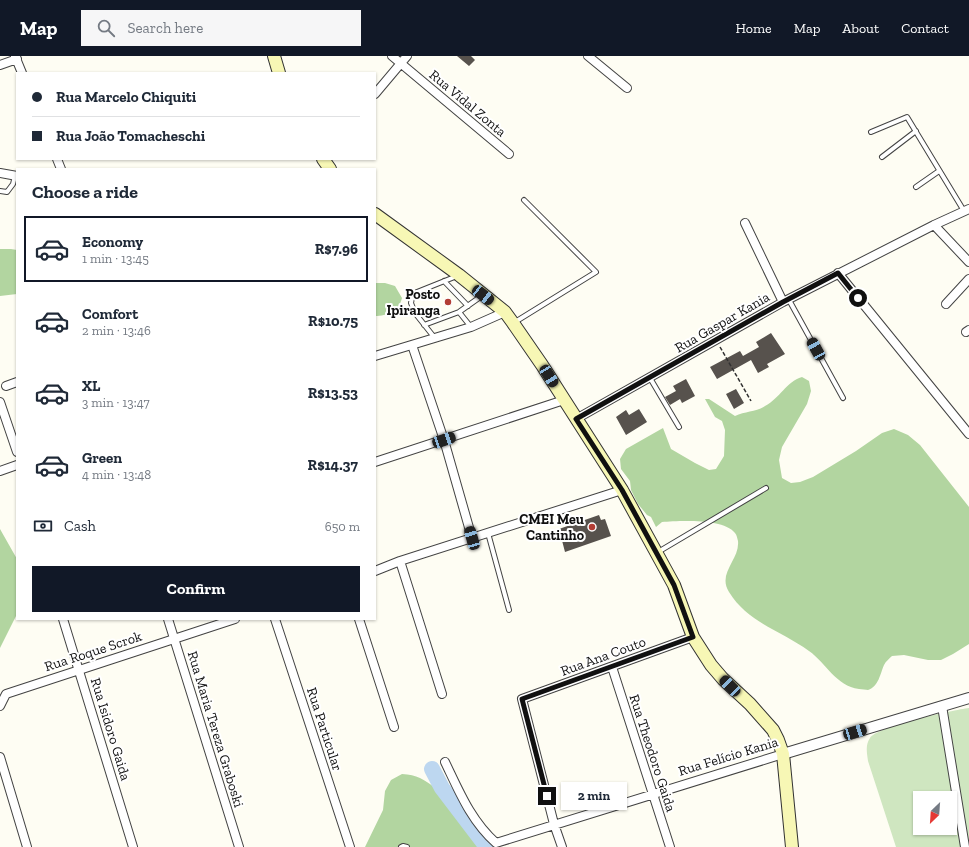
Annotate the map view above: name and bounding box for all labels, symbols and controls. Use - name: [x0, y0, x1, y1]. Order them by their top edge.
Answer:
- search box: [81, 10, 361, 46]
- text: Map: [20, 17, 57, 40]
- icon: search: [95, 17, 117, 39]
- text: Search here: [127, 19, 203, 37]
- text: Home: [736, 20, 772, 37]
- text: Map: [794, 20, 820, 37]
- text: About: [842, 20, 879, 37]
- text: Contact: [901, 20, 949, 37]
- street label: Rua Vidal Zonta: [426, 66, 510, 141]
- text: Rua Marcelo Chiquiti: [56, 88, 196, 106]
- text: Rua João Tomacheschi: [56, 127, 205, 145]
- text: Choose a ride: [32, 181, 138, 203]
- icon: car: [34, 231, 70, 267]
- text: Economy: [82, 233, 143, 251]
- text: R$7.96: [315, 240, 358, 258]
- text: 1 min · 13:45: [82, 251, 149, 266]
- car: [470, 283, 496, 307]
- place label: Posto Ipiranga: [387, 286, 441, 319]
- street label: Rua Gaspar Kania: [672, 288, 773, 356]
- route start: [849, 289, 867, 307]
- marker: Posto Ipiranga: [443, 297, 453, 307]
- icon: car: [34, 303, 70, 339]
- text: Comfort: [82, 305, 138, 323]
- text: R$10.75: [308, 312, 358, 330]
- text: 2 min · 13:46: [82, 323, 151, 338]
- car: [805, 336, 827, 362]
- car: [538, 363, 560, 389]
- icon: car: [34, 375, 70, 411]
- text: XL: [82, 377, 100, 395]
- text: R$13.53: [308, 384, 358, 402]
- text: 3 min · 13:47: [82, 395, 150, 410]
- car: [431, 430, 457, 450]
- icon: car: [34, 447, 70, 483]
- text: Green: [82, 449, 122, 467]
- text: R$14.37: [308, 456, 358, 474]
- text: 4 min · 13:48: [82, 467, 151, 482]
- place label: CMEI Meu Cantinho: [519, 511, 585, 544]
- icon: cash: [32, 515, 54, 537]
- text: Cash: [64, 517, 96, 535]
- text: 650 m: [325, 519, 360, 534]
- marker: CMEI Meu Cantinho: [587, 522, 597, 532]
- car: [463, 525, 481, 551]
- button: Confirm: [32, 566, 360, 612]
- street label: Rua Roque Scrok: [42, 627, 145, 675]
- street label: Rua Ana Couto: [558, 633, 648, 680]
- street label: Rua Maria Tereza Graboski: [184, 649, 247, 809]
- car: [717, 673, 743, 699]
- street label: Rua Isidoro Gaida: [87, 676, 134, 783]
- street label: Rua Particular: [303, 685, 346, 773]
- street label: Rua Theodoro Gaida: [626, 692, 680, 814]
- car: [842, 723, 868, 741]
- street label: Rua Felício Kania: [676, 733, 780, 780]
- callout: 2 min: [561, 782, 627, 810]
- route end: [538, 787, 556, 805]
- text: 2 min: [578, 788, 610, 803]
- north arrow: [913, 791, 957, 835]
- map controls: [913, 791, 957, 835]

